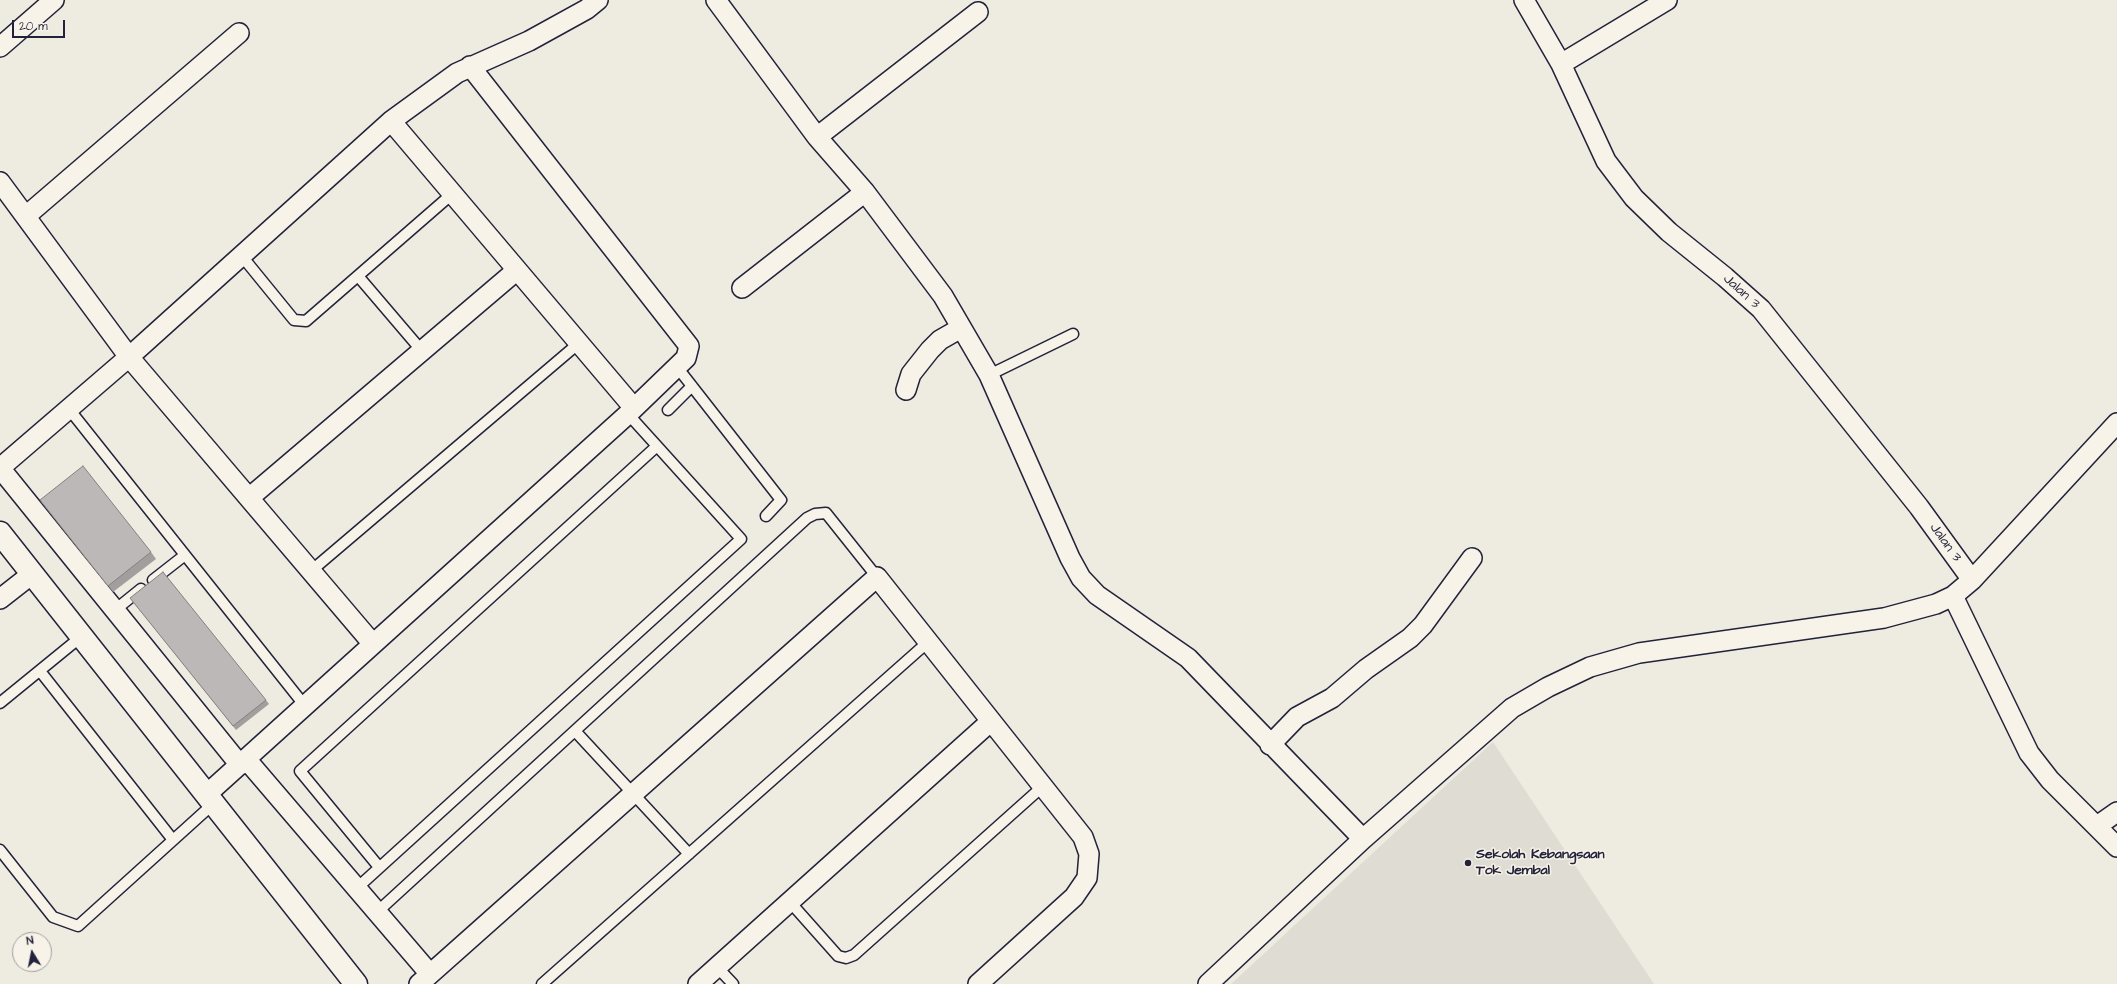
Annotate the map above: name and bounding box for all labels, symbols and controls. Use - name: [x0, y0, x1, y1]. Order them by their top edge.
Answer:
- scale bar: [14, 12, 67, 38]
- text: 20 m: [19, 18, 48, 35]
- street label: Jalan 3: [1719, 271, 1763, 313]
- street label: Jalan 3: [1925, 520, 1965, 566]
- place label: Sekolah Kebangsaan Tok Jembal: [1476, 847, 1604, 880]
- marker: Sekolah Kebangsaan Tok Jembal: [1463, 858, 1473, 868]
- north arrow: [12, 932, 52, 972]
- text: N: [25, 933, 35, 949]

